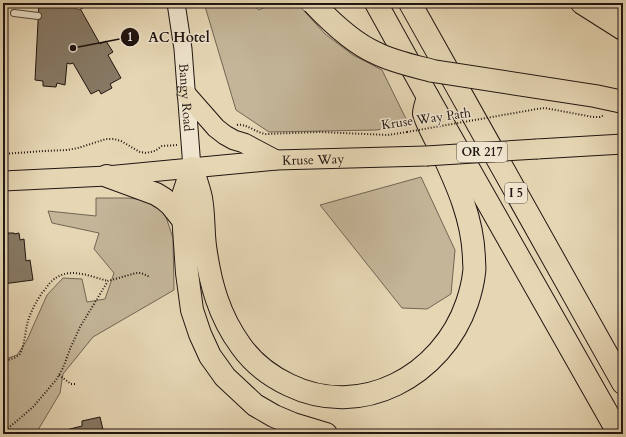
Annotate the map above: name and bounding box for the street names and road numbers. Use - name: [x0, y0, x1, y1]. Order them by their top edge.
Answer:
- street label: Bangy Road: [174, 63, 197, 132]
- street label: Kruse Way Path: [380, 104, 472, 134]
- road number: OR 217: [457, 142, 507, 162]
- street label: Kruse Way: [282, 150, 345, 170]
- road number: I 5: [505, 183, 527, 203]

